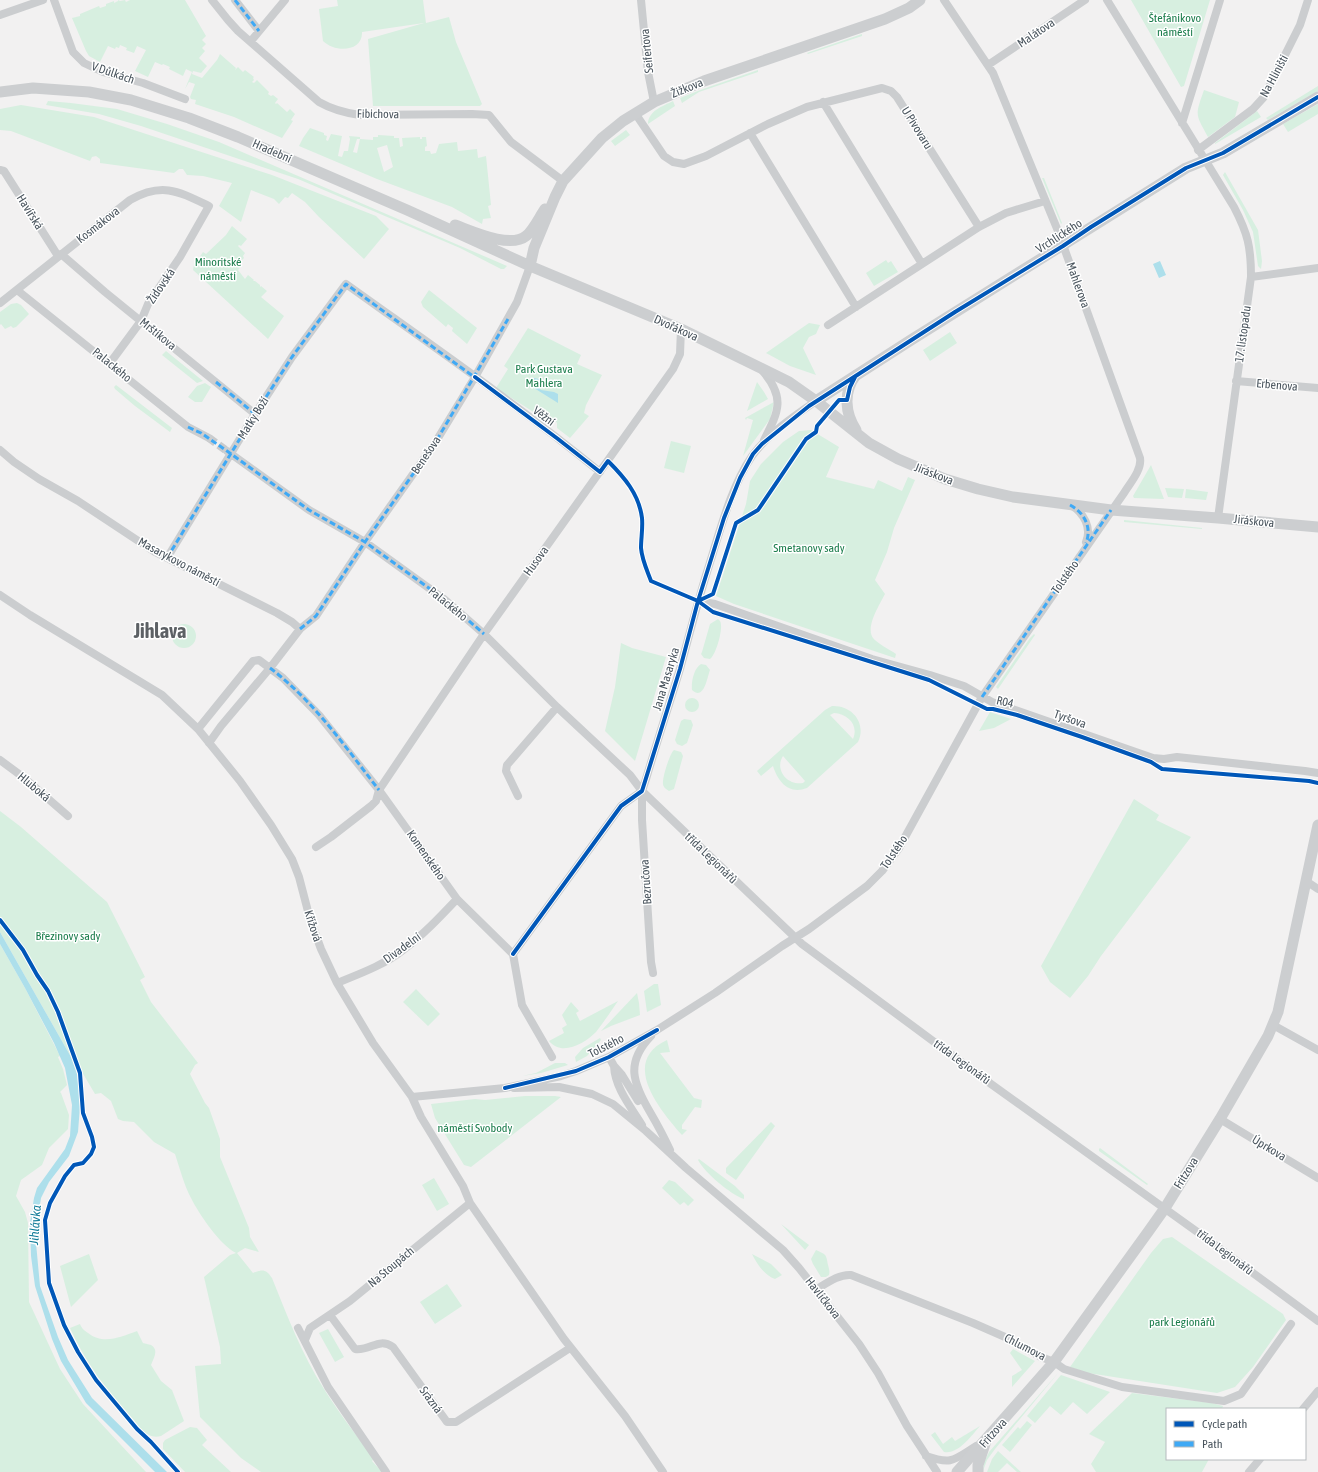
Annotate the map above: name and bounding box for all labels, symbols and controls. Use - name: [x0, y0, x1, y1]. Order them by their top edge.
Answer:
- park label: Štefánikovo náměstí: [1149, 11, 1202, 39]
- street label: Malátova: [1015, 16, 1057, 50]
- street label: Seifertova: [638, 28, 656, 74]
- street label: Na Hliništi: [1257, 52, 1291, 100]
- street label: V Důlkách: [90, 59, 136, 87]
- street label: Žižkova: [669, 75, 705, 101]
- street label: U Pivovaru: [899, 104, 936, 152]
- street label: Fibichova: [357, 107, 399, 121]
- street label: Hradební: [250, 136, 294, 166]
- street label: Havířská: [14, 192, 46, 232]
- street label: Kosmákova: [74, 204, 122, 246]
- street label: Vrchlického: [1033, 216, 1085, 256]
- park label: Minoritské náměstí: [195, 255, 241, 283]
- street label: Mahlerova: [1063, 260, 1093, 310]
- street label: Židovská: [144, 266, 178, 306]
- street label: 17. listopadu: [1232, 305, 1254, 363]
- street label: Dvořákova: [652, 312, 700, 344]
- street label: Mrštíkova: [137, 315, 179, 353]
- street label: Palackého: [90, 345, 135, 385]
- park label: Park Gustava Mahlera: [515, 362, 573, 390]
- street label: Erbenova: [1256, 376, 1298, 394]
- street label: Matky Boží: [235, 394, 272, 442]
- street label: Věžní: [530, 403, 558, 429]
- street label: Benešova: [408, 433, 444, 477]
- street label: Jiráskova: [912, 460, 956, 488]
- street label: Jiráskova: [1233, 512, 1275, 530]
- street label: Masarykovo náměstí: [136, 535, 222, 590]
- park label: Smetanovy sady: [773, 541, 845, 555]
- street label: Husova: [521, 544, 551, 578]
- street label: Tolstého: [1048, 557, 1082, 597]
- street label: Palackého: [426, 584, 471, 624]
- district label: Jihlava: [133, 619, 186, 642]
- street label: Jana Masaryka: [650, 646, 682, 712]
- street label: R04: [995, 693, 1015, 711]
- street label: Tyršova: [1052, 707, 1088, 731]
- street label: Hluboká: [15, 769, 53, 805]
- street label: Komenského: [404, 827, 448, 883]
- street label: třída Legionářů: [682, 830, 740, 886]
- street label: Tolstého: [878, 832, 911, 872]
- street label: Bezručova: [637, 859, 655, 905]
- street label: Křížová: [301, 908, 325, 944]
- park label: Březinovy sady: [35, 929, 101, 943]
- street label: Divadelní: [381, 930, 424, 966]
- street label: Tolstého: [586, 1031, 626, 1061]
- street label: třída Legionářů: [931, 1037, 993, 1087]
- park label: náměstí Svobody: [438, 1121, 513, 1135]
- street label: Úprkova: [1249, 1132, 1289, 1164]
- street label: Fritzova: [1171, 1155, 1201, 1191]
- water label: Jihlávka: [26, 1205, 44, 1246]
- street label: třída Legionářů: [1194, 1226, 1256, 1278]
- street label: Na Stoupách: [365, 1244, 417, 1290]
- street label: Havlíčkova: [802, 1274, 844, 1322]
- park label: park Legionářů: [1149, 1315, 1215, 1329]
- street label: Chlumova: [1002, 1331, 1048, 1363]
- street label: Srázná: [417, 1384, 445, 1416]
- legend: [1166, 1408, 1306, 1460]
- street label: Fritzova: [976, 1416, 1010, 1450]
- text: Cycle path: [1202, 1417, 1247, 1431]
- text: Path: [1202, 1437, 1223, 1451]

